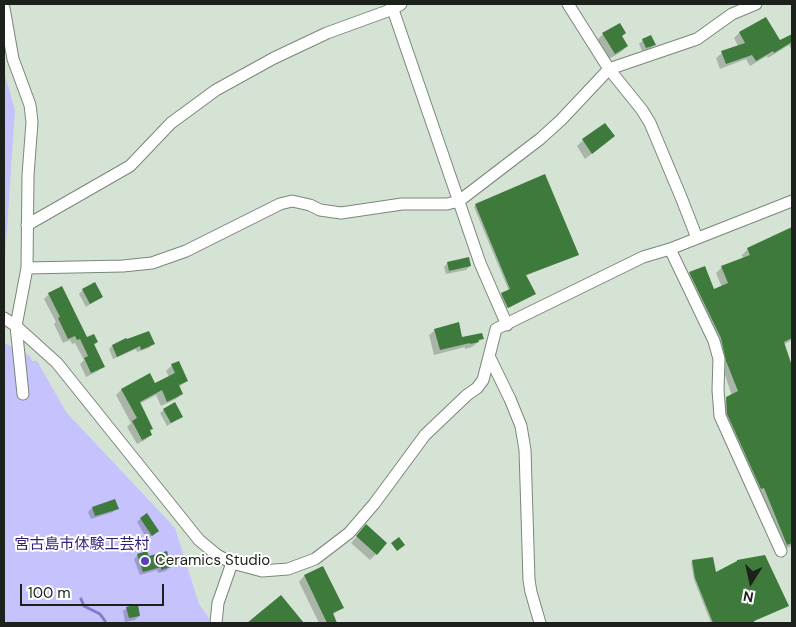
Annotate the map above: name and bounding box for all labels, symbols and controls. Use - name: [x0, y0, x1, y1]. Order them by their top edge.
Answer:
- park label: 宮古島市体験工芸村: [15, 536, 149, 554]
- place label: Ceramics Studio: [155, 552, 270, 570]
- marker: Ceramics Studio: [139, 555, 151, 567]
- north arrow: [726, 557, 776, 607]
- scale bar: [22, 574, 166, 606]
- text: 100 m: [28, 583, 71, 603]
- text: N: [742, 587, 755, 607]

